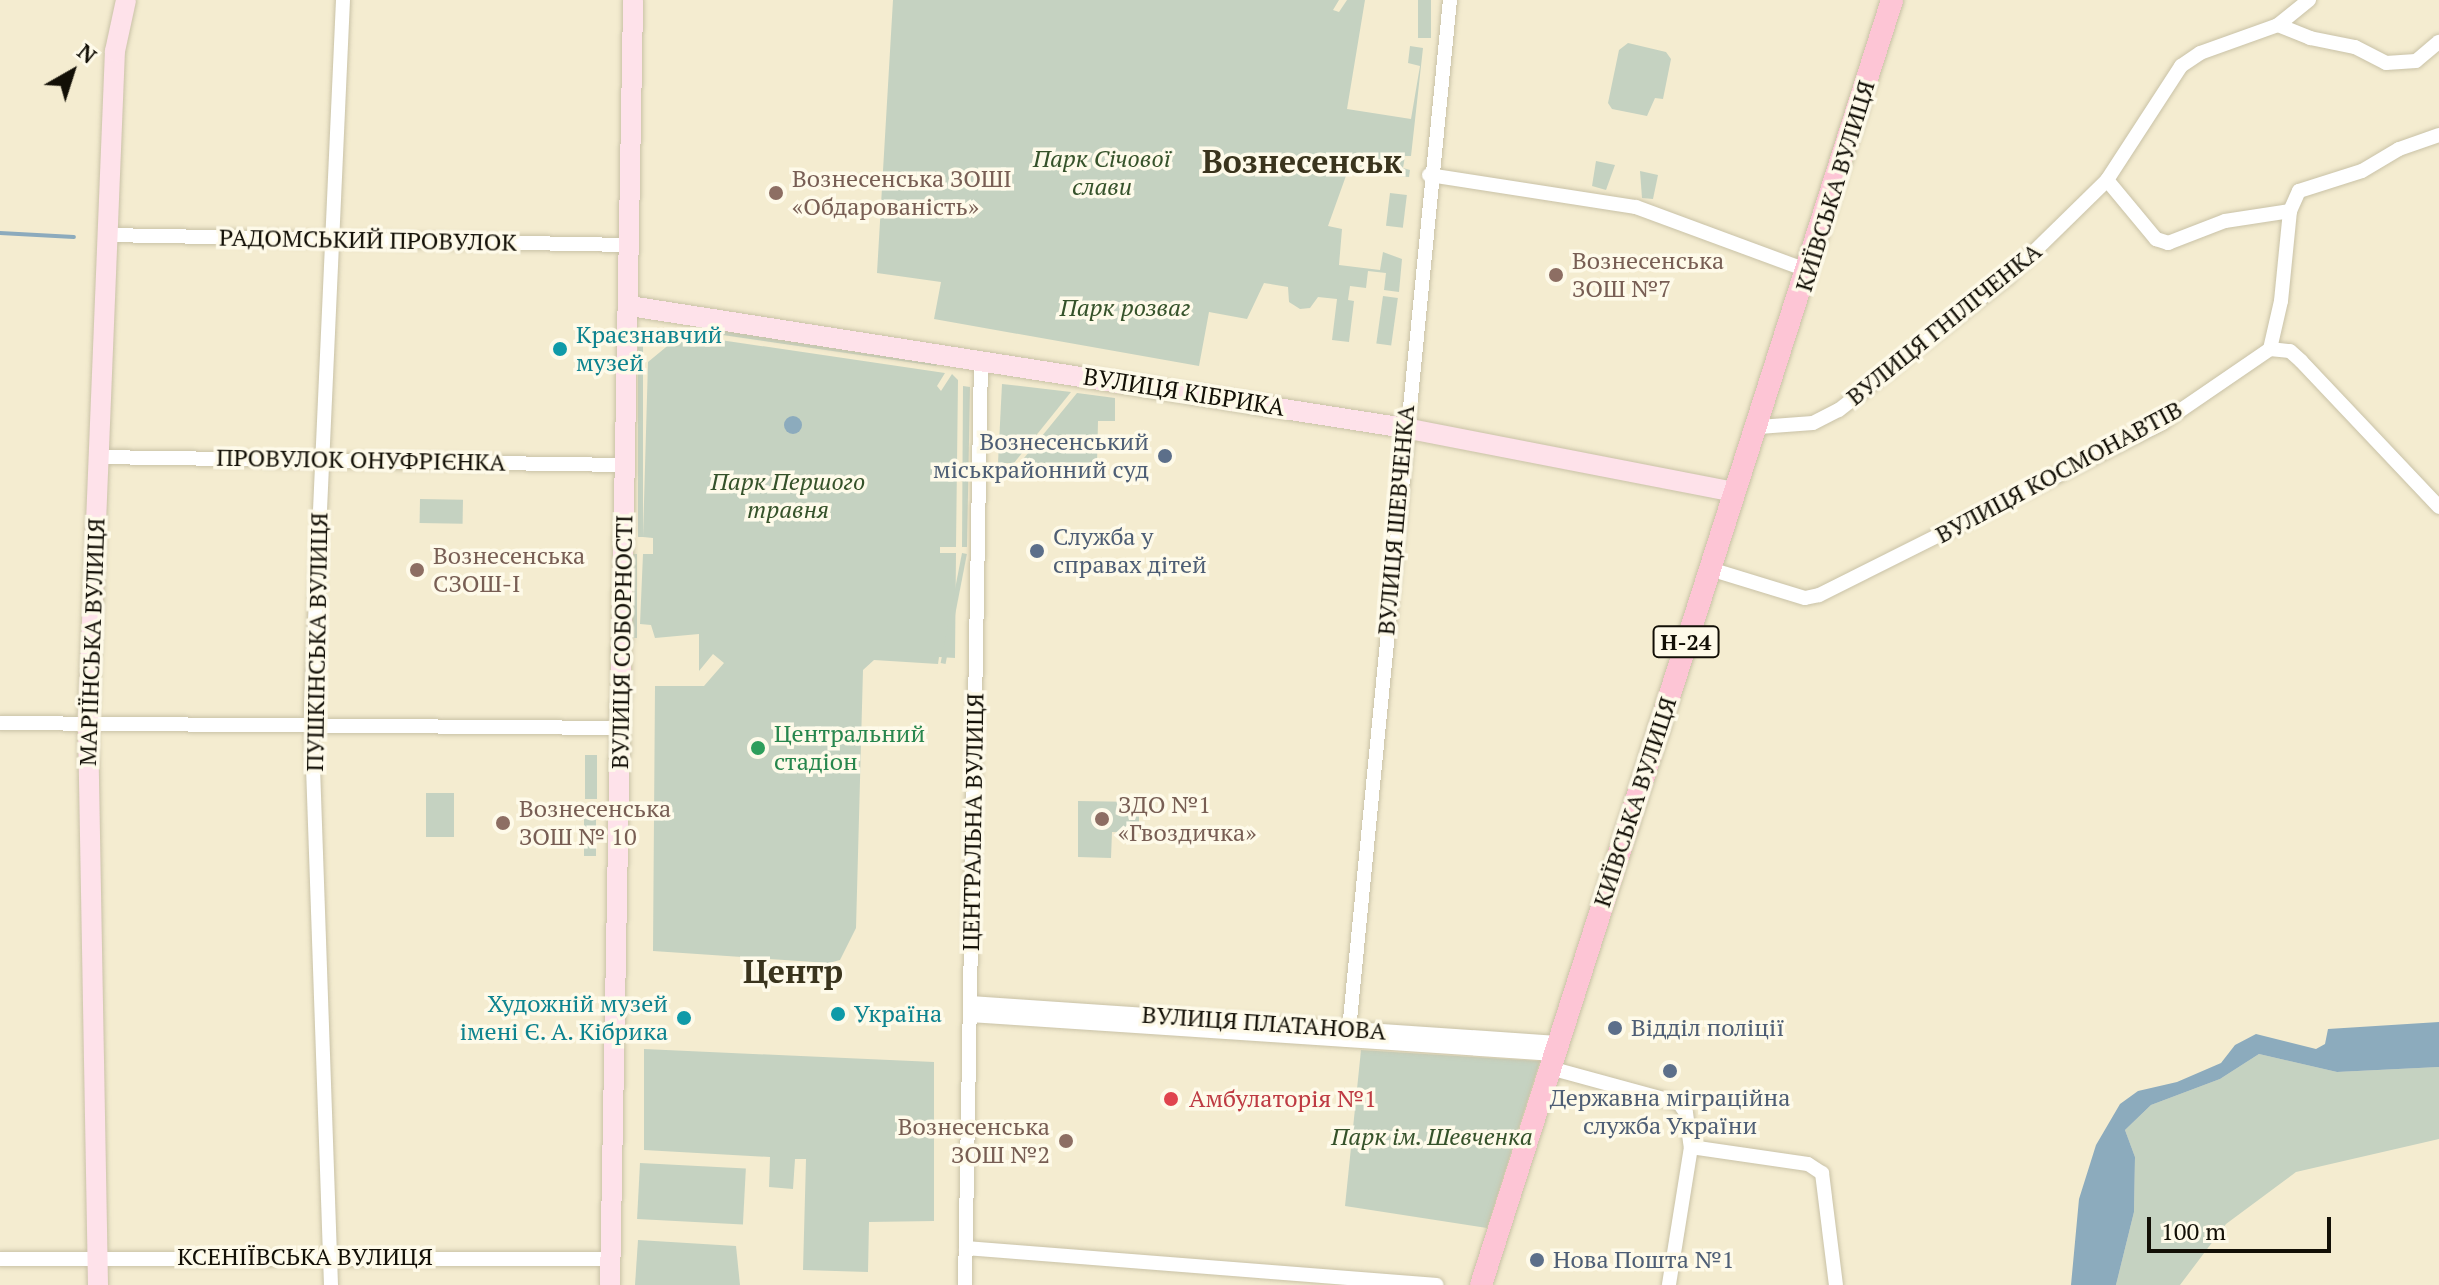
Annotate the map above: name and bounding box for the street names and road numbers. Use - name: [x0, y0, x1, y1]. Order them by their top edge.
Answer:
- street label: КИЇВСЬКА ВУЛИЦЯ: [1789, 77, 1881, 295]
- street label: РАДОМСЬКИЙ ПРОВУЛОК: [219, 223, 517, 257]
- street label: ВУЛИЦЯ ГНІЛІЧЕНКА: [1841, 237, 2047, 411]
- street label: ВУЛИЦЯ КІБРИКА: [1081, 362, 1287, 422]
- street label: ВУЛИЦЯ КОСМОНАВТІВ: [1931, 395, 2187, 549]
- street label: ВУЛИЦЯ ШЕВЧЕНКА: [1372, 404, 1420, 636]
- street label: ПРОВУЛОК ОНУФРІЄНКА: [216, 443, 506, 477]
- street label: ПУШКІНСЬКА ВУЛИЦЯ: [300, 512, 334, 772]
- street label: ВУЛИЦЯ СОБОРНОСТІ: [605, 515, 639, 769]
- street label: МАРІЇНСЬКА ВУЛИЦЯ: [73, 517, 111, 767]
- road number: Н-24: [1652, 624, 1720, 660]
- street label: ЦЕНТРАЛЬНА ВУЛИЦЯ: [956, 693, 990, 951]
- street label: КИЇВСЬКА ВУЛИЦЯ: [1587, 693, 1683, 911]
- street label: ВУЛИЦЯ ПЛАТАНОВА: [1141, 1000, 1387, 1046]
- street label: КСЕНІЇВСЬКА ВУЛИЦЯ: [177, 1243, 433, 1271]

